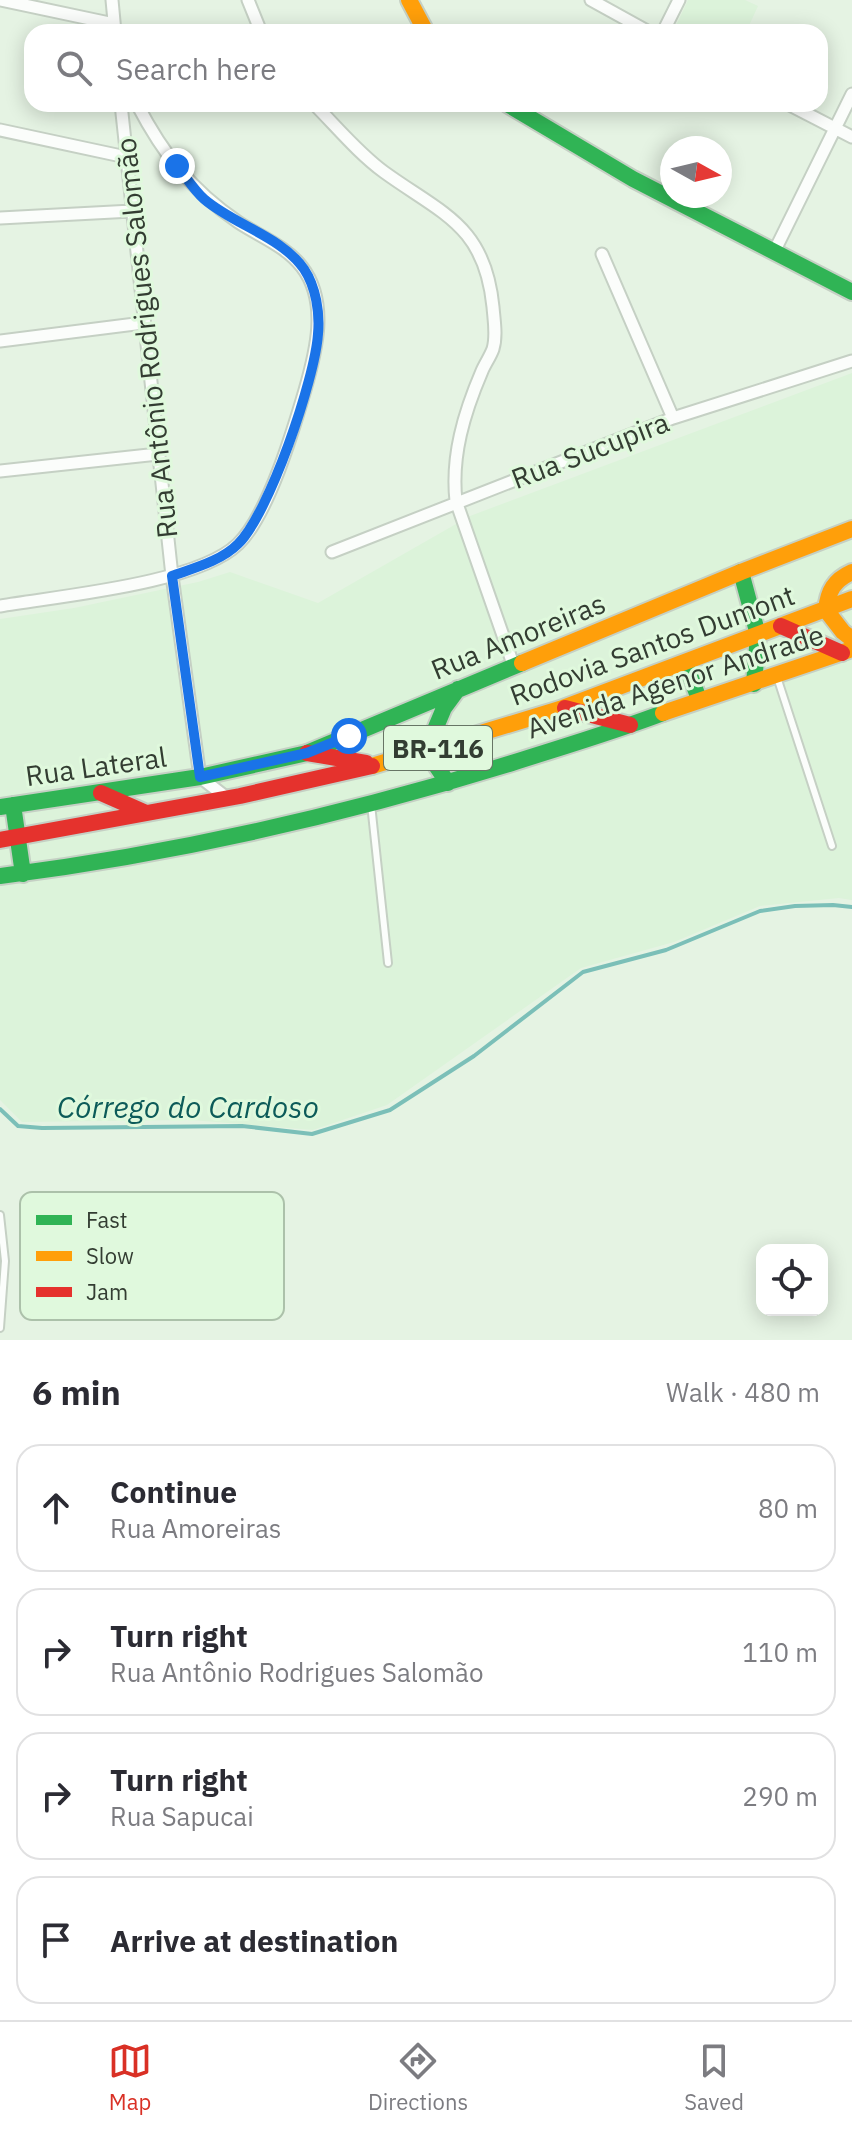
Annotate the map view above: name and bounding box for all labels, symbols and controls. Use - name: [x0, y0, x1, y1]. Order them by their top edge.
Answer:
- search box: [24, 24, 828, 112]
- icon: search: [52, 46, 96, 90]
- text: Search here: [116, 49, 277, 88]
- street label: Rua Antônio Rodrigues Salomão: [107, 136, 185, 540]
- north arrow: [660, 136, 732, 208]
- route end: [159, 148, 195, 184]
- street label: Rua Sucupira: [506, 403, 674, 497]
- street label: Rodovia Santos Dumont: [504, 576, 800, 714]
- street label: Rua Amoreiras: [425, 584, 611, 688]
- street label: Avenida Agenor Andrade: [522, 615, 828, 747]
- route start: [331, 718, 367, 754]
- road number: BR-116: [384, 726, 492, 770]
- street label: Rua Lateral: [23, 738, 169, 794]
- water label: Córrego do Cardoso: [57, 1087, 319, 1126]
- legend: [20, 1192, 284, 1320]
- text: Fast: [86, 1205, 127, 1234]
- text: Slow: [86, 1241, 134, 1270]
- map controls: [756, 1244, 828, 1316]
- button: locate: [756, 1244, 828, 1316]
- text: Jam: [86, 1277, 128, 1306]
- text: 6 min: [32, 1370, 121, 1414]
- text: Walk · 480 m: [666, 1375, 820, 1409]
- text: Continue: [110, 1472, 237, 1511]
- icon: ahead: [34, 1486, 78, 1530]
- text: 80 m: [758, 1491, 818, 1525]
- text: Rua Amoreiras: [110, 1511, 282, 1545]
- text: Turn right: [110, 1616, 248, 1655]
- icon: right: [34, 1630, 78, 1674]
- text: 110 m: [742, 1635, 818, 1669]
- text: Rua Antônio Rodrigues Salomão: [110, 1655, 484, 1689]
- text: Turn right: [110, 1760, 248, 1799]
- icon: right: [34, 1774, 78, 1818]
- text: 290 m: [742, 1779, 818, 1813]
- text: Rua Sapucai: [110, 1799, 254, 1833]
- icon: arrive: [34, 1918, 78, 1962]
- text: Arrive at destination: [110, 1921, 398, 1960]
- tab: Map: [108, 2039, 152, 2116]
- tab: Directions: [368, 2039, 468, 2116]
- tab: Saved: [684, 2039, 744, 2116]

